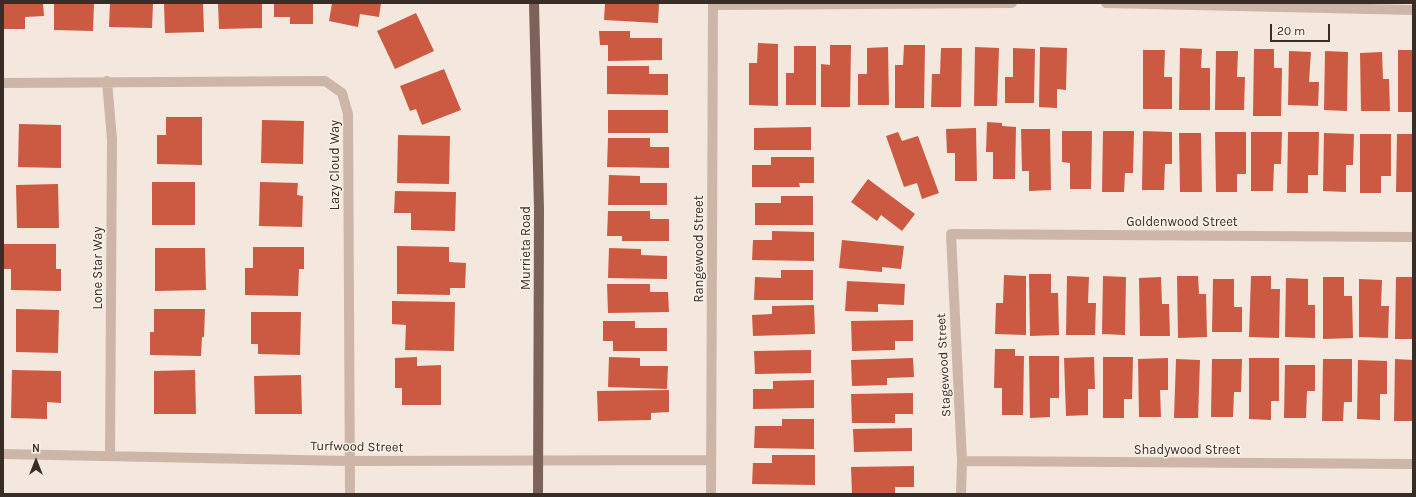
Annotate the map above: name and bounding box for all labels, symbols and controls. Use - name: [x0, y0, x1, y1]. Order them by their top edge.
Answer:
- scale bar: [1272, 16, 1332, 42]
- text: 20 m: [1277, 24, 1305, 38]
- street label: Lazy Cloud Way: [327, 120, 343, 210]
- street label: Rangewood Street: [691, 195, 707, 303]
- street label: Murrieta Road: [518, 206, 534, 290]
- street label: Goldenwood Street: [1126, 214, 1238, 230]
- street label: Lone Star Way: [90, 227, 106, 309]
- street label: Stagewood Street: [933, 313, 955, 417]
- street label: Turfwood Street: [311, 438, 403, 456]
- north arrow: [16, 441, 56, 481]
- text: N: [32, 442, 40, 455]
- street label: Shadywood Street: [1134, 442, 1240, 458]

